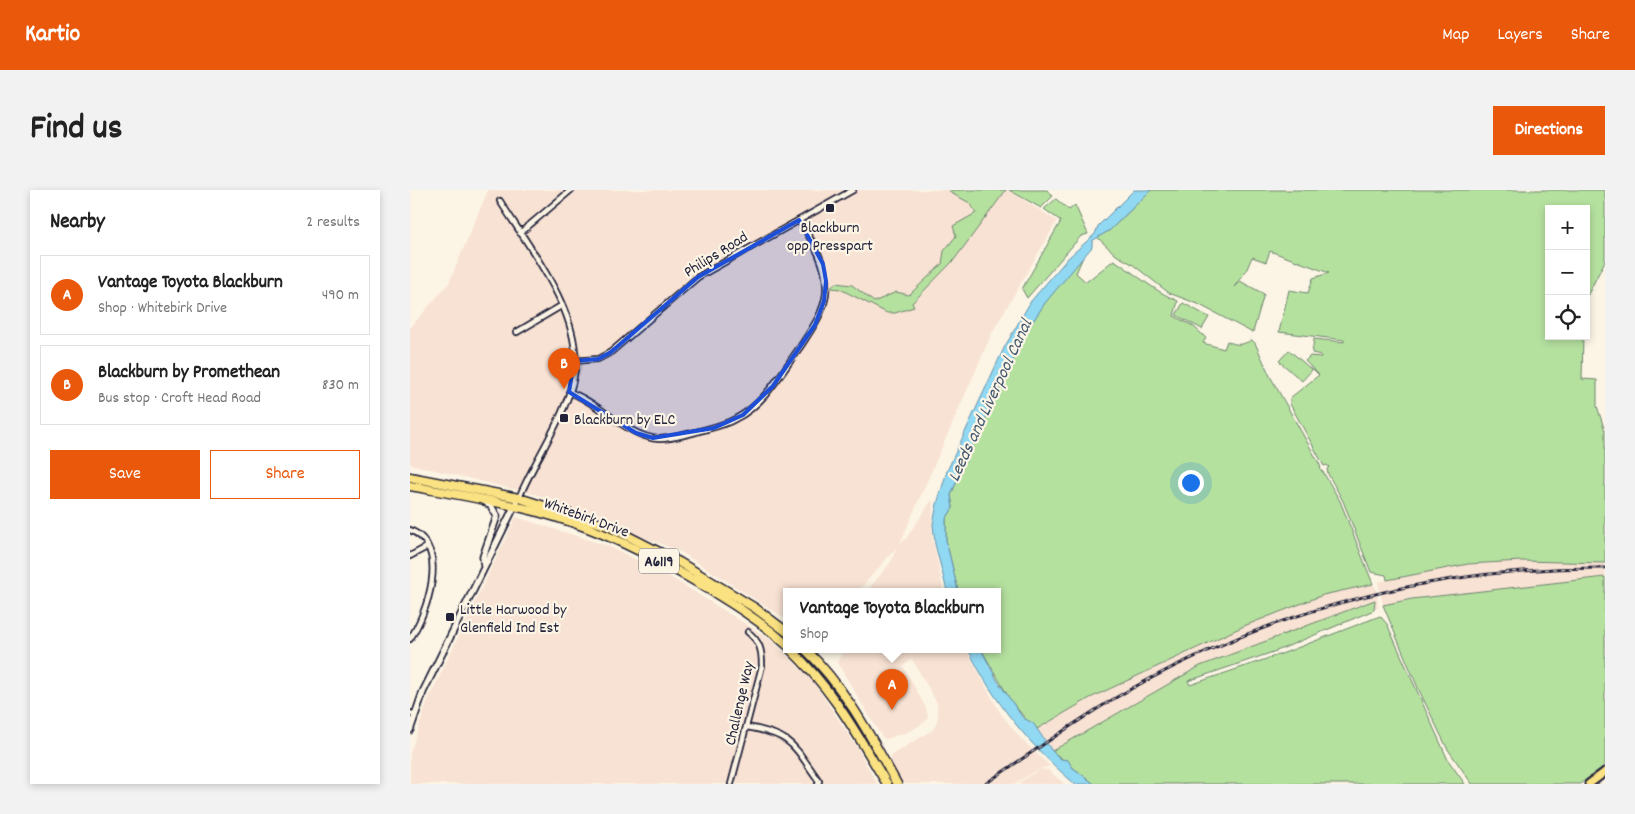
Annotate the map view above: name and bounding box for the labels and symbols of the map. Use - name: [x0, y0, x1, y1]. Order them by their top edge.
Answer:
- marker: Blackburn opp Presspart: [824, 202, 836, 214]
- place label: Blackburn opp Presspart: [787, 217, 873, 258]
- street label: Philips Road: [680, 226, 753, 284]
- water label: Leeds and Liverpool Canal: [943, 314, 1041, 486]
- pin: B: [548, 348, 580, 389]
- place label: Blackburn by ELC: [574, 409, 676, 432]
- marker: Blackburn by ELC: [558, 412, 570, 424]
- your location: [1178, 470, 1204, 496]
- street label: Whitebirk Drive: [540, 492, 632, 544]
- road number: A6119: [639, 548, 679, 574]
- place label: Little Harwood by Glenfield Ind Est: [460, 599, 567, 640]
- marker: Little Harwood by Glenfield Ind Est: [444, 611, 456, 623]
- street label: Challenge Way: [720, 659, 761, 748]
- pin: A: [876, 669, 908, 710]

